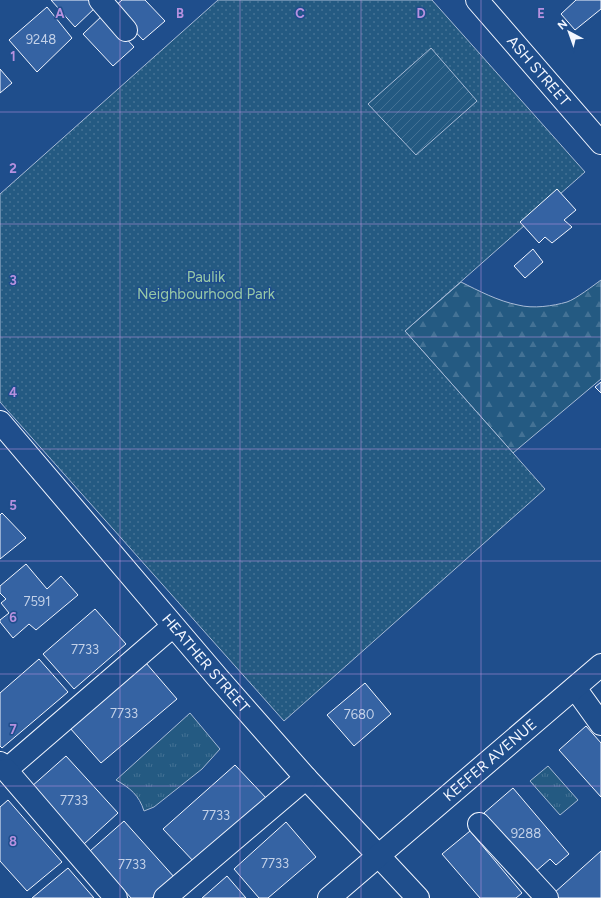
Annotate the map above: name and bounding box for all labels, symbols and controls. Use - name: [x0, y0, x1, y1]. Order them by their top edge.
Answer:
- text: A: [55, 6, 65, 21]
- text: B: [176, 6, 184, 21]
- text: C: [295, 6, 305, 21]
- text: D: [416, 6, 426, 21]
- text: E: [537, 6, 545, 21]
- north arrow: [549, 12, 589, 52]
- text: N: [555, 17, 570, 33]
- house number: 9248: [26, 32, 56, 47]
- street label: ASH STREET: [503, 32, 574, 110]
- text: 1: [10, 49, 16, 64]
- text: 2: [9, 161, 17, 176]
- park label: Paulik Neighbourhood Park: [137, 268, 276, 303]
- text: 3: [9, 273, 17, 288]
- text: 4: [9, 385, 17, 400]
- text: 5: [9, 498, 17, 513]
- house number: 7591: [23, 594, 51, 609]
- text: 6: [9, 610, 17, 625]
- street label: HEATHER STREET: [158, 610, 254, 717]
- house number: 7733: [71, 642, 99, 657]
- house number: 7733: [110, 706, 138, 721]
- house number: 7680: [344, 707, 374, 722]
- street label: KEEFER AVENUE: [440, 715, 540, 805]
- text: 7: [9, 722, 17, 737]
- house number: 7733: [60, 793, 88, 808]
- house number: 7733: [202, 808, 230, 823]
- house number: 9288: [511, 826, 541, 841]
- text: 8: [9, 834, 17, 849]
- house number: 7733: [261, 856, 289, 871]
- house number: 7733: [118, 857, 146, 872]

